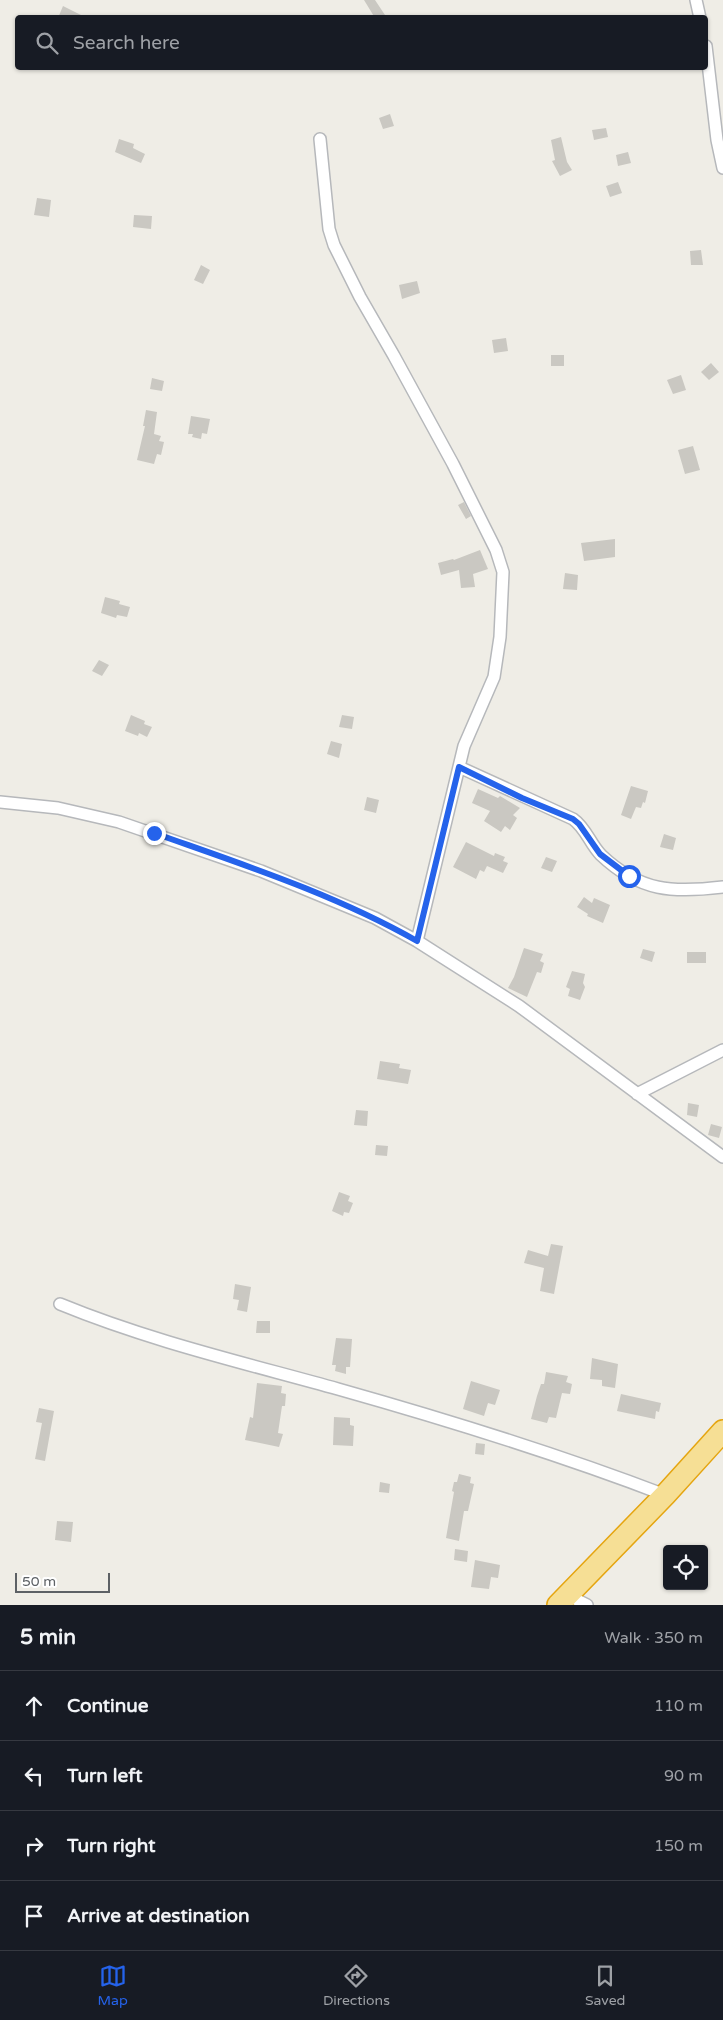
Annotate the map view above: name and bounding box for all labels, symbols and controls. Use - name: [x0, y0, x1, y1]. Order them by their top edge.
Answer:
- search box: [15, 15, 708, 70]
- icon: search: [33, 29, 61, 57]
- text: Search here: [73, 32, 180, 54]
- route end: [143, 822, 166, 845]
- route start: [618, 865, 641, 888]
- map controls: [663, 1545, 708, 1590]
- button: locate: [663, 1545, 708, 1590]
- scale bar: [15, 1570, 110, 1593]
- text: 50 m: [22, 1573, 56, 1590]
- text: 5 min: [20, 1625, 76, 1650]
- text: Walk · 350 m: [604, 1628, 703, 1648]
- icon: ahead: [20, 1692, 48, 1720]
- text: Continue: [67, 1695, 149, 1717]
- text: 110 m: [654, 1696, 703, 1716]
- icon: left: [20, 1762, 48, 1790]
- text: Turn left: [67, 1765, 143, 1787]
- text: 90 m: [664, 1766, 703, 1786]
- icon: right: [20, 1832, 48, 1860]
- text: Turn right: [67, 1835, 155, 1857]
- text: 150 m: [654, 1836, 703, 1856]
- icon: arrive: [20, 1902, 48, 1930]
- text: Arrive at destination: [67, 1905, 250, 1927]
- tab: Map: [98, 1962, 128, 2009]
- tab: Directions: [323, 1962, 390, 2009]
- tab: Saved: [585, 1962, 625, 2009]

